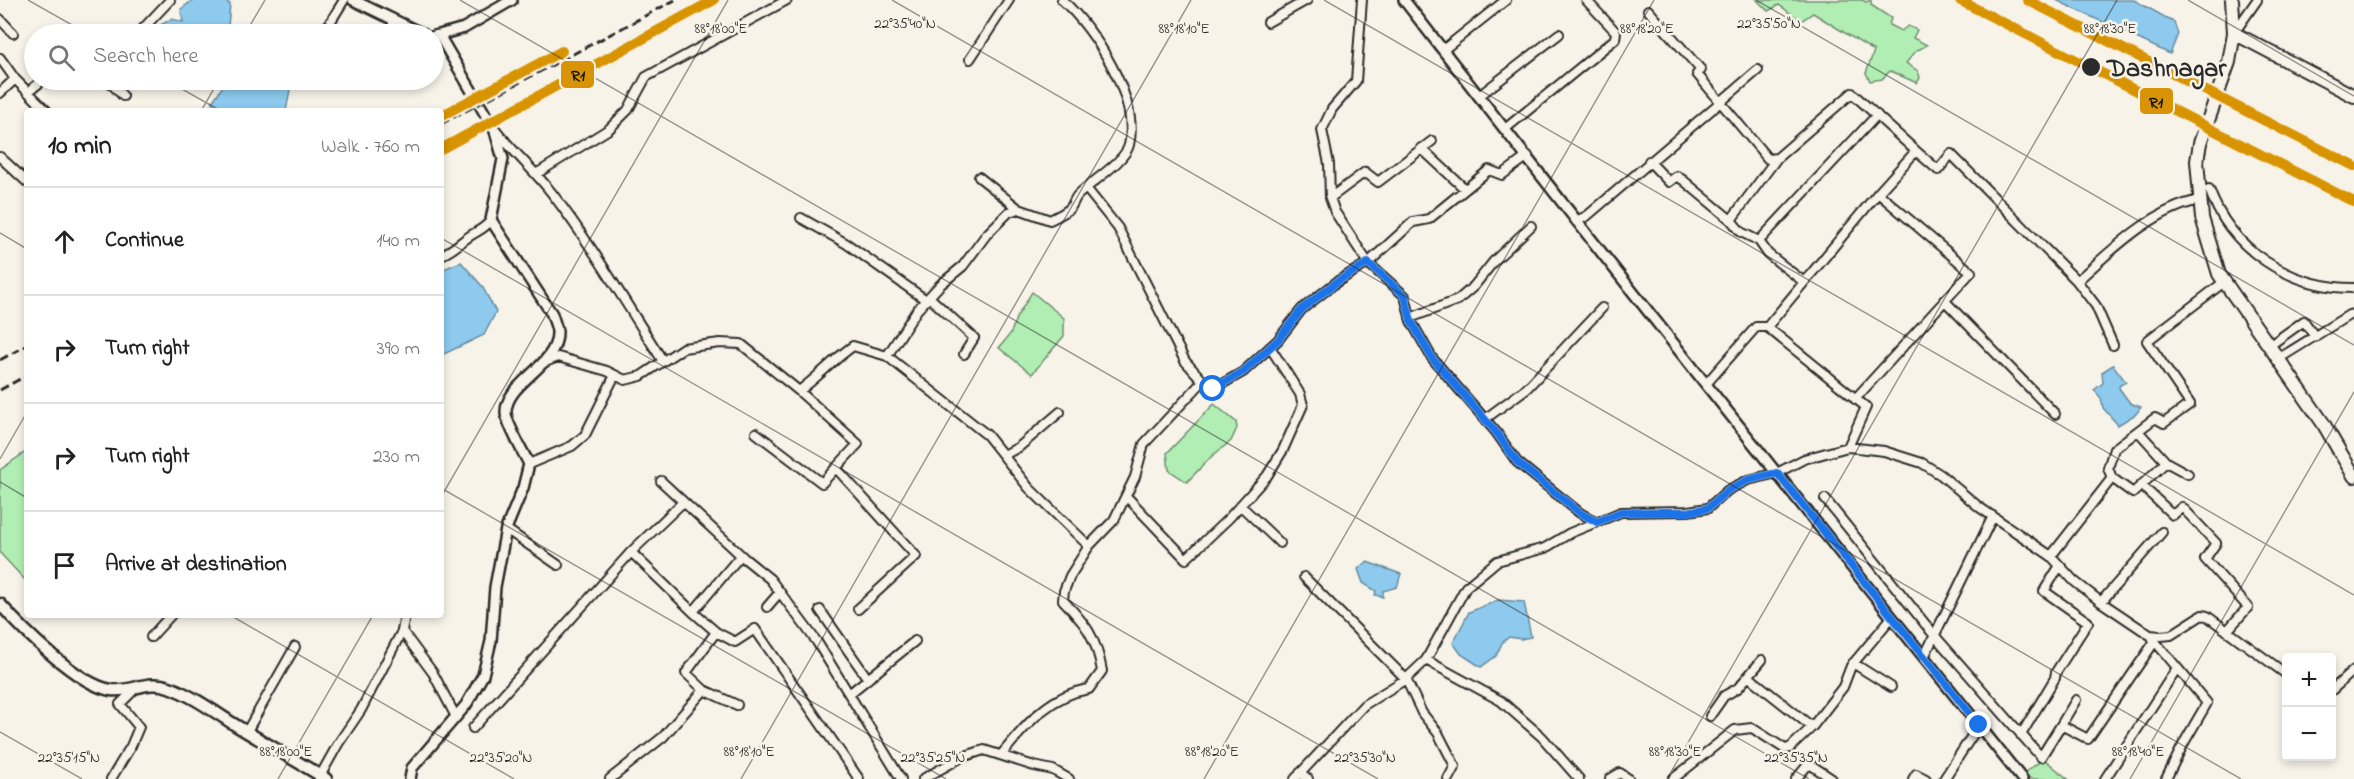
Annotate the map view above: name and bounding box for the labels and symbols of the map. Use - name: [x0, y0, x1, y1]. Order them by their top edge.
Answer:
- text: 22°35'40"N: [874, 13, 936, 35]
- text: 22°35'50"N: [1737, 13, 1801, 35]
- text: 88°18'00"E: [695, 18, 747, 40]
- text: 88°18'10"E: [1158, 18, 1210, 40]
- text: 88°18'20"E: [1620, 18, 1674, 40]
- text: 88°18'30"E: [2084, 18, 2136, 40]
- place label: Dashnagar: [2106, 51, 2227, 90]
- marker: Dashnagar: [2080, 56, 2102, 78]
- line badge: R1: [560, 60, 595, 89]
- text: R1: [570, 64, 586, 88]
- line badge: R1: [2139, 87, 2174, 115]
- text: R1: [2148, 91, 2164, 115]
- route start: [1199, 375, 1225, 401]
- route end: [1965, 711, 1991, 737]
- text: 88°18'00"E: [260, 741, 312, 763]
- text: 88°18'10"E: [723, 741, 775, 763]
- text: 88°18'20"E: [1185, 741, 1239, 763]
- text: 88°18'30"E: [1649, 741, 1701, 763]
- text: 88°18'40"E: [2112, 741, 2164, 763]
- text: 22°35'15"N: [38, 747, 100, 769]
- text: 22°35'20"N: [470, 747, 532, 769]
- text: 22°35'25"N: [901, 747, 965, 769]
- text: 22°35'30"N: [1334, 747, 1396, 769]
- text: 22°35'35"N: [1764, 747, 1828, 769]

